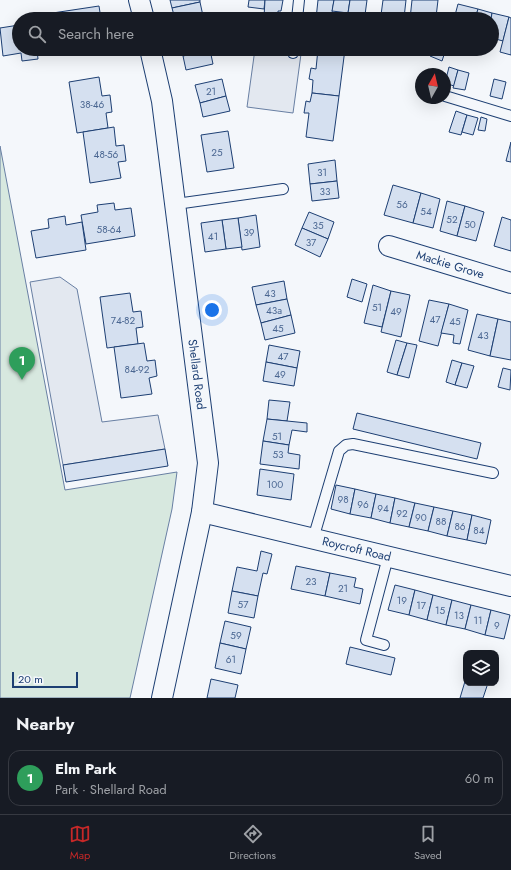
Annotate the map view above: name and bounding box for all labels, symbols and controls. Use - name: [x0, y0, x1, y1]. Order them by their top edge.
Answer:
- search box: [12, 12, 499, 56]
- icon: search: [26, 23, 48, 45]
- text: Search here: [58, 23, 134, 45]
- north arrow: [415, 68, 451, 104]
- house number: 21: [206, 84, 216, 99]
- house number: 38-46: [80, 97, 105, 112]
- house number: 25: [211, 145, 223, 160]
- house number: 48-56: [94, 147, 119, 162]
- house number: 31: [317, 165, 327, 180]
- house number: 33: [320, 184, 331, 199]
- house number: 56: [396, 197, 408, 212]
- house number: 54: [420, 204, 432, 219]
- house number: 52: [446, 212, 458, 227]
- house number: 50: [464, 217, 476, 232]
- house number: 35: [312, 218, 324, 233]
- house number: 58-64: [97, 222, 122, 237]
- house number: 39: [243, 225, 255, 240]
- house number: 41: [208, 229, 218, 244]
- house number: 37: [306, 235, 317, 250]
- street label: Mackie Grove: [414, 246, 487, 283]
- house number: 43: [264, 286, 276, 301]
- your location: [202, 300, 222, 320]
- house number: 51: [372, 300, 382, 315]
- house number: 43a: [266, 303, 282, 318]
- house number: 49: [390, 304, 402, 319]
- house number: 47: [429, 312, 441, 327]
- house number: 74-82: [111, 313, 135, 328]
- house number: 45: [449, 314, 461, 329]
- house number: 45: [272, 321, 284, 336]
- house number: 43: [477, 328, 489, 343]
- street label: Shellard Road: [183, 338, 210, 411]
- pin: 1: [9, 347, 35, 380]
- house number: 47: [277, 349, 289, 364]
- house number: 84-92: [125, 362, 150, 377]
- house number: 49: [274, 367, 286, 382]
- house number: 51: [272, 429, 282, 444]
- house number: 53: [272, 447, 284, 462]
- house number: 100: [267, 477, 283, 492]
- house number: 98: [337, 492, 349, 507]
- house number: 96: [357, 497, 369, 512]
- house number: 94: [377, 501, 389, 516]
- house number: 92: [396, 506, 408, 521]
- house number: 90: [415, 510, 427, 525]
- house number: 88: [436, 514, 446, 529]
- house number: 86: [454, 519, 466, 534]
- house number: 84: [473, 523, 485, 538]
- street label: Roycroft Road: [320, 532, 393, 566]
- house number: 23: [305, 574, 317, 589]
- house number: 21: [338, 581, 348, 596]
- house number: 19: [397, 593, 407, 608]
- house number: 57: [238, 597, 249, 612]
- house number: 17: [416, 598, 427, 613]
- house number: 15: [435, 603, 445, 618]
- house number: 13: [454, 608, 465, 623]
- house number: 11: [474, 613, 483, 628]
- house number: 9: [494, 618, 500, 633]
- house number: 59: [230, 628, 242, 643]
- map controls: [463, 650, 499, 686]
- button: layers: [463, 650, 499, 686]
- house number: 61: [226, 652, 236, 667]
- scale bar: [12, 670, 78, 689]
- text: 20 m: [18, 671, 43, 687]
- text: Nearby: [16, 712, 74, 736]
- text: Elm Park: [55, 758, 117, 780]
- text: 1: [27, 769, 33, 788]
- text: 60 m: [465, 769, 494, 788]
- text: Park · Shellard Road: [55, 780, 167, 799]
- tab: Map: [69, 823, 91, 863]
- tab: Directions: [229, 823, 276, 863]
- tab: Saved: [414, 823, 442, 863]

